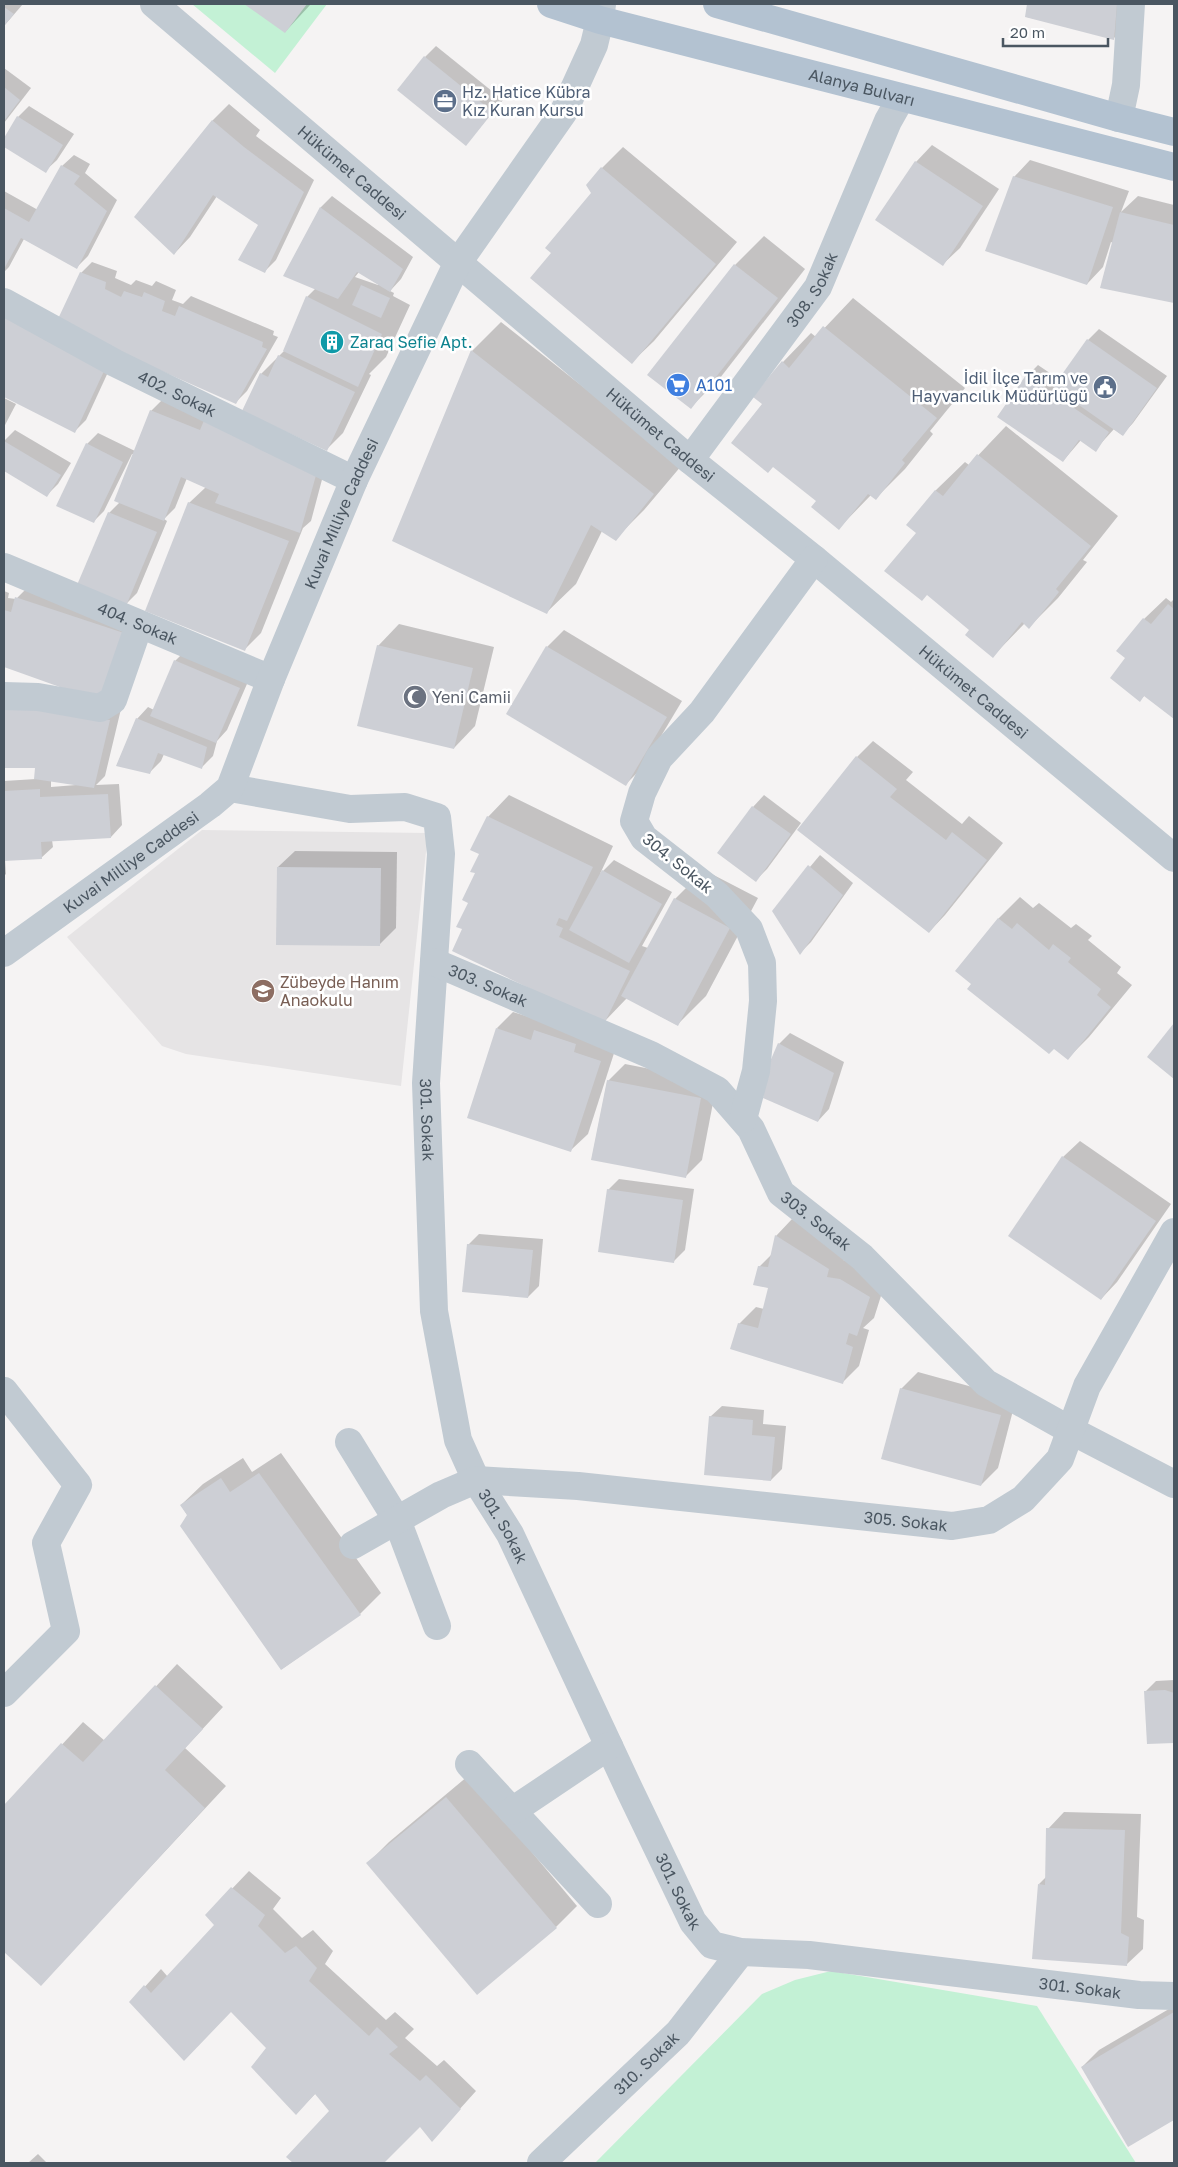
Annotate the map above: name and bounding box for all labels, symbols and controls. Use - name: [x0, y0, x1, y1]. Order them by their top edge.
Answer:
- scale bar: [1003, 15, 1108, 47]
- text: 20 m: [1010, 23, 1045, 41]
- street label: Alanya Bulvarı: [807, 64, 917, 110]
- place label: Hz. Hatice Kübra Kız Kuran Kursu: [462, 82, 591, 120]
- office icon: Hz. Hatice Kübra Kız Kuran Kursu: [432, 88, 458, 114]
- street label: Hükümet Caddesi: [294, 121, 410, 224]
- street label: 308. Sokak: [782, 249, 842, 331]
- building icon: Zaraq Sefie Apt.: [319, 329, 345, 355]
- place label: Zaraq Sefie Apt.: [350, 332, 473, 352]
- street label: 402. Sokak: [135, 366, 220, 421]
- place label: İdil İlçe Tarım ve Hayvancılık Müdürlüğü: [911, 368, 1088, 406]
- supermarket icon: A101: [665, 372, 691, 398]
- public building icon: İdil İlçe Tarım ve Hayvancılık Müdürlüğü: [1092, 374, 1118, 400]
- place label: A101: [696, 375, 732, 395]
- street label: Hükümet Caddesi: [602, 383, 719, 486]
- street label: Kuvai Milliye Caddesi: [300, 435, 383, 592]
- street label: 404. Sokak: [95, 597, 181, 649]
- street label: Hükümet Caddesi: [915, 640, 1032, 743]
- mosque icon: Yeni Camii: [402, 684, 428, 710]
- place label: Yeni Camii: [432, 687, 511, 707]
- street label: Kuvai Milliye Caddesi: [59, 806, 203, 918]
- street label: 304. Sokak: [639, 829, 717, 897]
- street label: 303. Sokak: [446, 959, 531, 1011]
- place label: Zübeyde Hanım Anaokulu: [280, 972, 399, 1010]
- school or university icon: Zübeyde Hanım Anaokulu: [250, 978, 276, 1004]
- street label: 301. Sokak: [416, 1078, 439, 1162]
- street label: 303. Sokak: [777, 1187, 855, 1255]
- street label: 301. Sokak: [474, 1485, 532, 1567]
- street label: 305. Sokak: [863, 1507, 949, 1535]
- street label: 301. Sokak: [651, 1850, 705, 1934]
- street label: 301. Sokak: [1038, 1973, 1122, 2003]
- street label: 310. Sokak: [609, 2027, 683, 2099]

